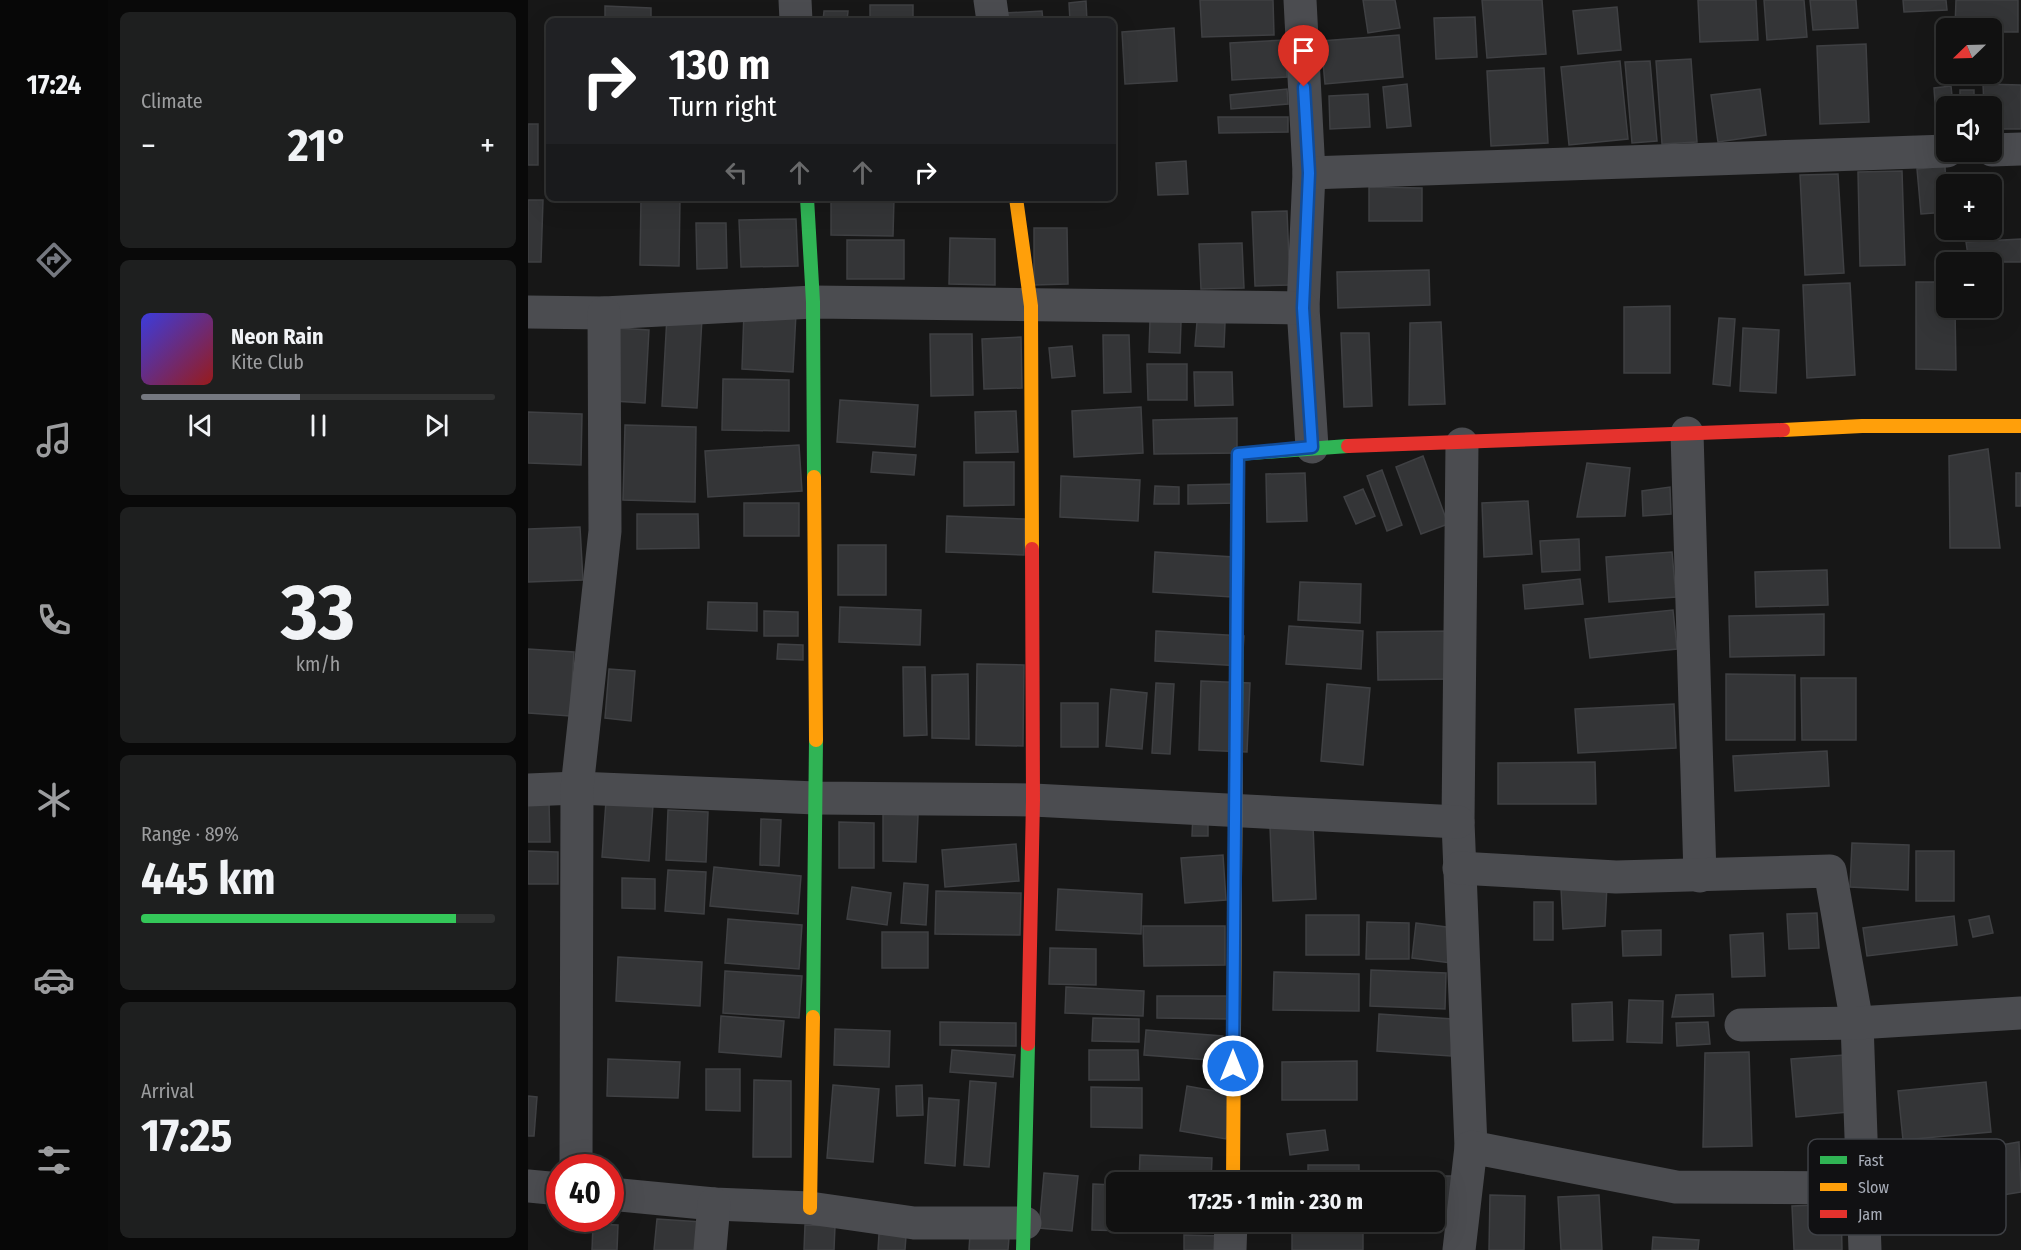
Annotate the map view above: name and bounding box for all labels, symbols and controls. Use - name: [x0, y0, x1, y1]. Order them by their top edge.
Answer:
- north arrow: [1936, 18, 2002, 84]
- map controls: [1936, 18, 2002, 318]
- pin: [1278, 25, 1329, 87]
- icon: arrive: [1287, 34, 1320, 67]
- text: 130 m: [669, 40, 770, 90]
- icon: right: [570, 42, 648, 120]
- text: 17:24: [27, 69, 81, 101]
- text: Climate: [141, 89, 203, 113]
- text: Turn right: [669, 91, 777, 123]
- button: sound: [1936, 96, 2002, 162]
- text: 21°: [288, 119, 348, 173]
- text: −: [141, 126, 156, 166]
- text: +: [480, 126, 495, 166]
- icon: left: [720, 156, 753, 189]
- icon: ahead: [783, 156, 816, 189]
- icon: ahead: [846, 156, 879, 189]
- icon: right: [909, 156, 942, 189]
- button: +: [1936, 174, 2002, 240]
- icon: directions: [33, 239, 75, 281]
- button: −: [1936, 252, 2002, 318]
- text: Neon Rain: [231, 323, 324, 350]
- text: Kite Club: [231, 350, 304, 374]
- icon: previous: [184, 409, 217, 442]
- icon: pause: [302, 409, 335, 442]
- icon: next: [420, 409, 453, 442]
- icon: music: [33, 419, 75, 461]
- text: 33: [281, 566, 355, 660]
- icon: phone: [33, 599, 75, 641]
- text: km/h: [296, 652, 340, 676]
- icon: climate: [33, 779, 75, 821]
- text: Range · 89%: [141, 822, 239, 846]
- text: 445 km: [141, 852, 276, 906]
- icon: car: [33, 959, 75, 1001]
- position arrow: [1201, 1034, 1265, 1098]
- text: Arrival: [141, 1079, 194, 1103]
- text: 17:25: [141, 1109, 232, 1163]
- icon: filters: [33, 1139, 75, 1181]
- legend: [1808, 1139, 2006, 1235]
- text: Fast: [1858, 1151, 1885, 1170]
- speed limit sign: 40: [546, 1154, 624, 1232]
- text: Slow: [1858, 1178, 1889, 1197]
- text: 17:25 · 1 min · 230 m: [1188, 1188, 1363, 1215]
- text: Jam: [1858, 1205, 1883, 1224]

